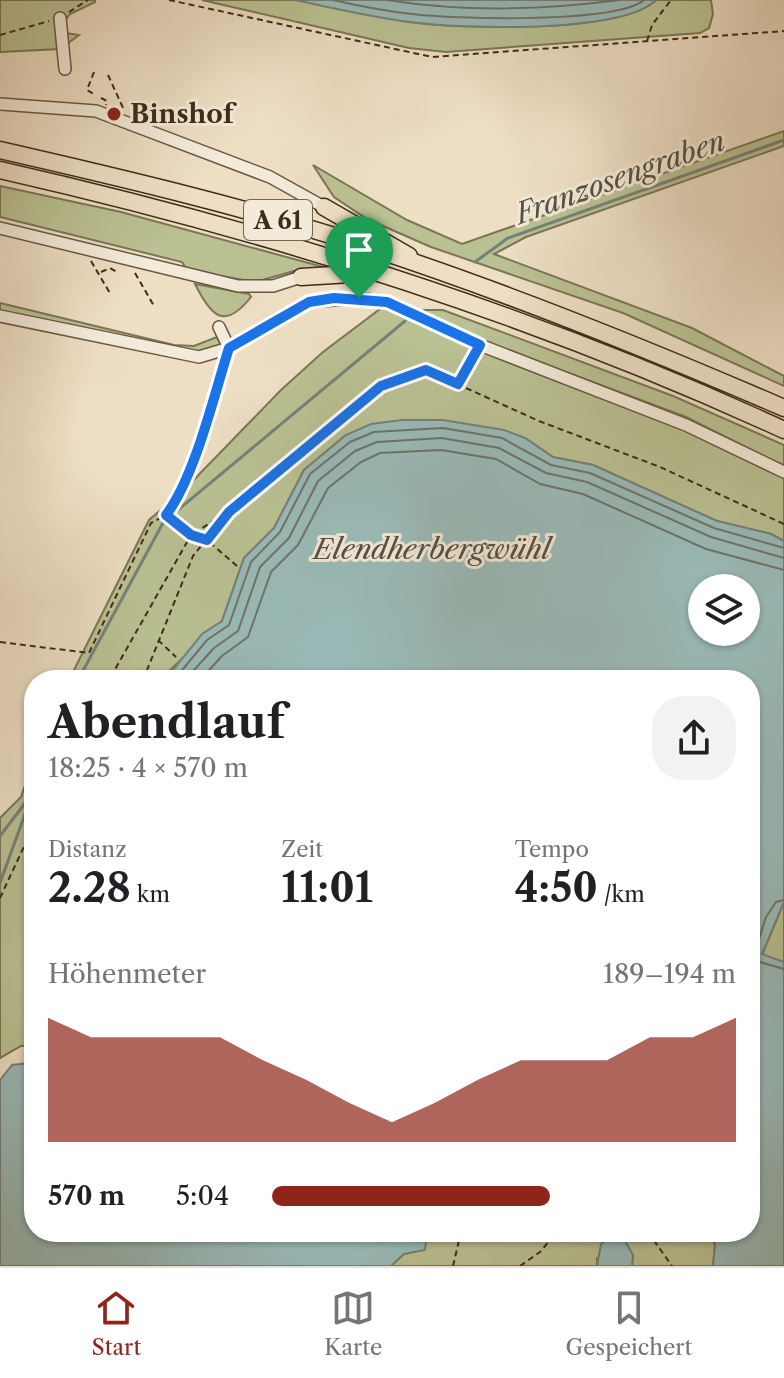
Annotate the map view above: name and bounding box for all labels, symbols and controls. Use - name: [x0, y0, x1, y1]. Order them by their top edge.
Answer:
- place label: Binshof: [130, 98, 238, 130]
- marker: Binshof: [105, 105, 123, 123]
- water label: Franzosengraben: [509, 123, 730, 231]
- road number: A 61: [244, 200, 312, 240]
- pin: [325, 216, 393, 298]
- icon: arrive: [337, 228, 381, 272]
- water label: Elendherbergwühl: [311, 532, 554, 566]
- map controls: [688, 574, 760, 646]
- button: layers: [688, 574, 760, 646]
- text: Abendlauf: [48, 695, 285, 749]
- button: share: [652, 696, 736, 780]
- text: 18:25 · 4 × 570 m: [48, 752, 248, 784]
- text: Distanz: [48, 836, 126, 863]
- text: Zeit: [281, 836, 323, 863]
- text: Tempo: [515, 836, 589, 863]
- text: 2.28: [48, 863, 131, 912]
- text: 11:01: [281, 863, 373, 912]
- text: 4:50: [515, 863, 598, 912]
- text: km: [131, 881, 170, 908]
- text: /km: [598, 881, 645, 908]
- text: Höhenmeter: [48, 958, 206, 990]
- text: 189–194 m: [603, 958, 736, 990]
- text: 570 m: [48, 1180, 125, 1212]
- text: 5:04: [176, 1180, 229, 1212]
- tab: Start: [92, 1286, 141, 1361]
- tab: Karte: [324, 1286, 382, 1361]
- tab: Gespeichert: [566, 1286, 692, 1361]

